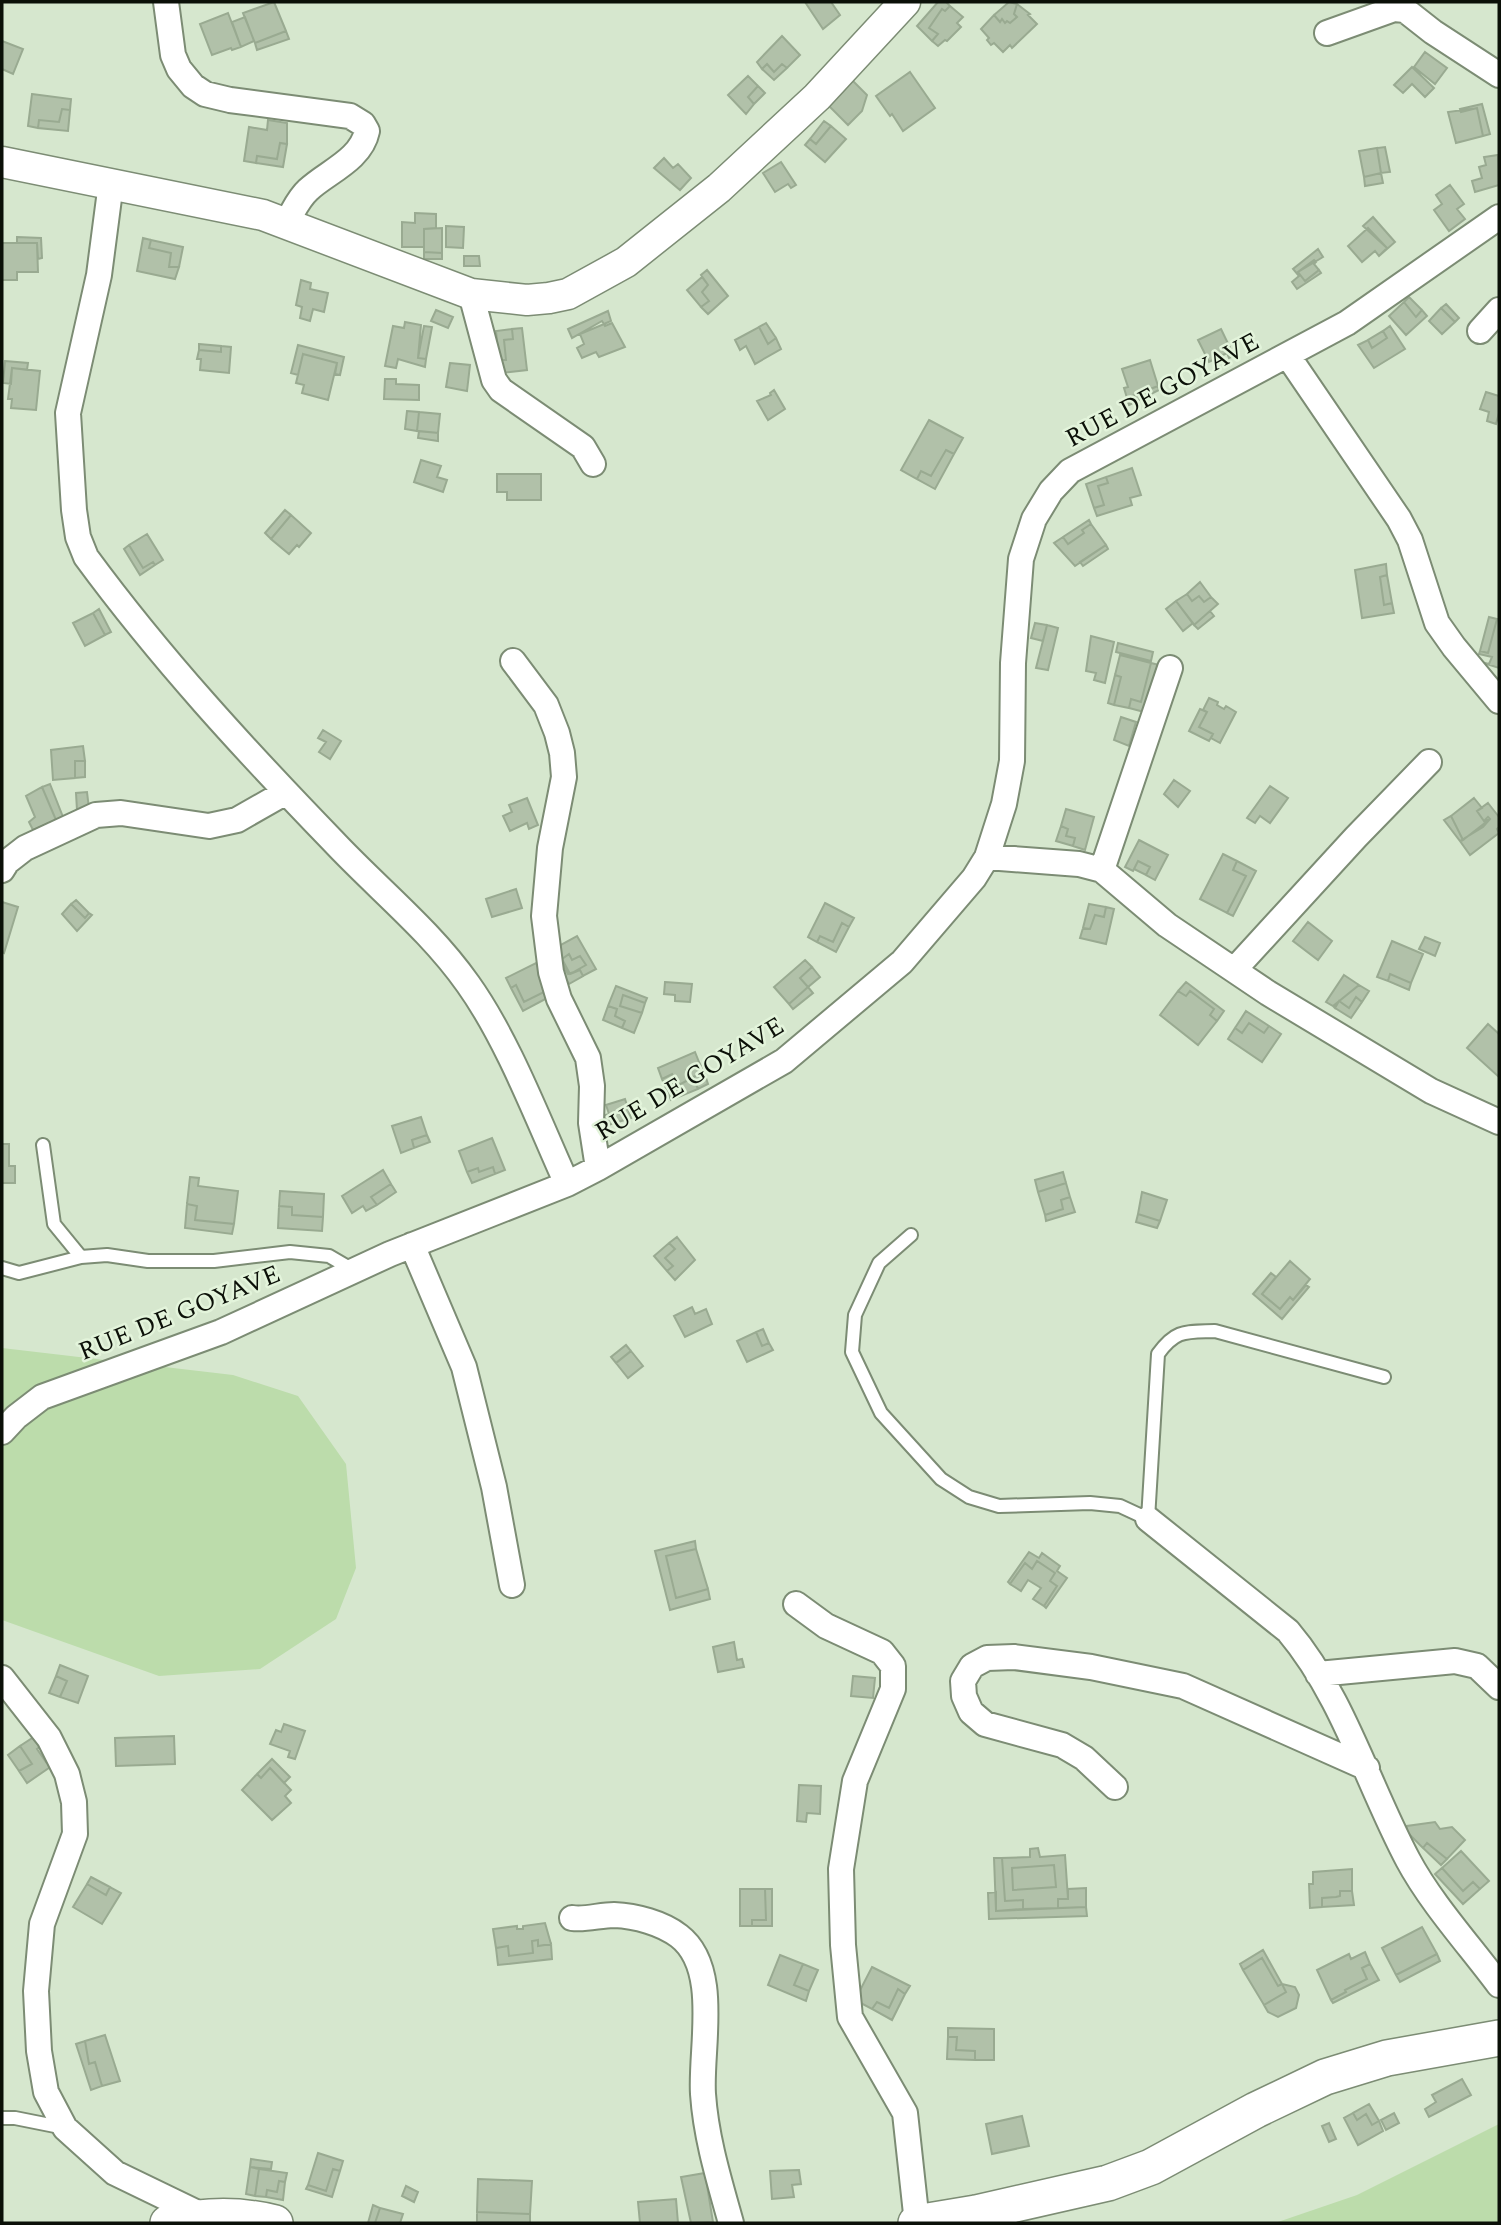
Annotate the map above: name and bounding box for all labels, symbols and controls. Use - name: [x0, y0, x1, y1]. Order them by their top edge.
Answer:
- street label: RUE DE GOYAVE: [1058, 322, 1267, 458]
- street label: RUE DE GOYAVE: [587, 1006, 792, 1151]
- street label: RUE DE GOYAVE: [72, 1254, 286, 1372]

